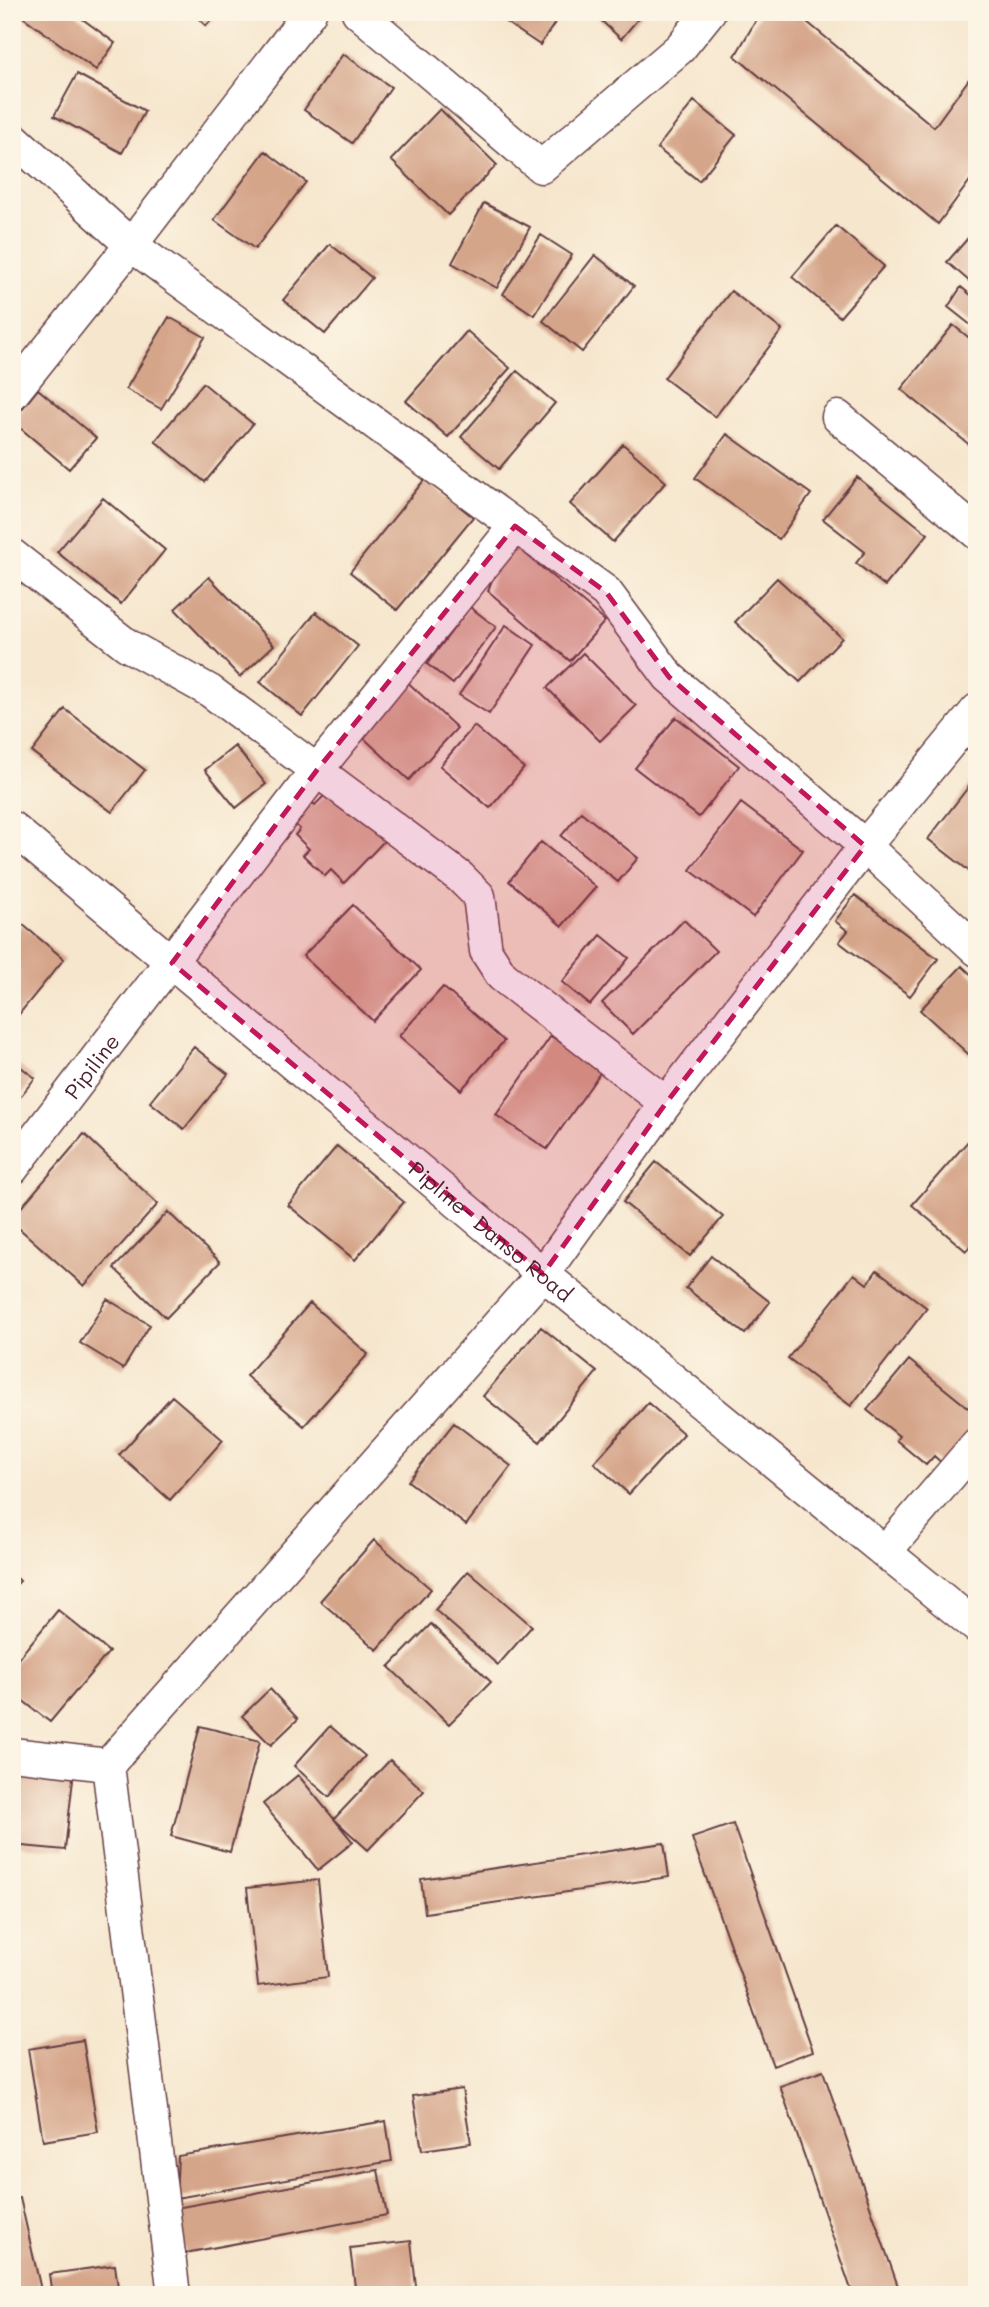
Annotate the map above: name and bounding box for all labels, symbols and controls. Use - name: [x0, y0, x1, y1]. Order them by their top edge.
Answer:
- street label: Pipiline: [57, 1028, 124, 1104]
- street label: Pipline- Danso Road: [404, 1154, 579, 1307]

